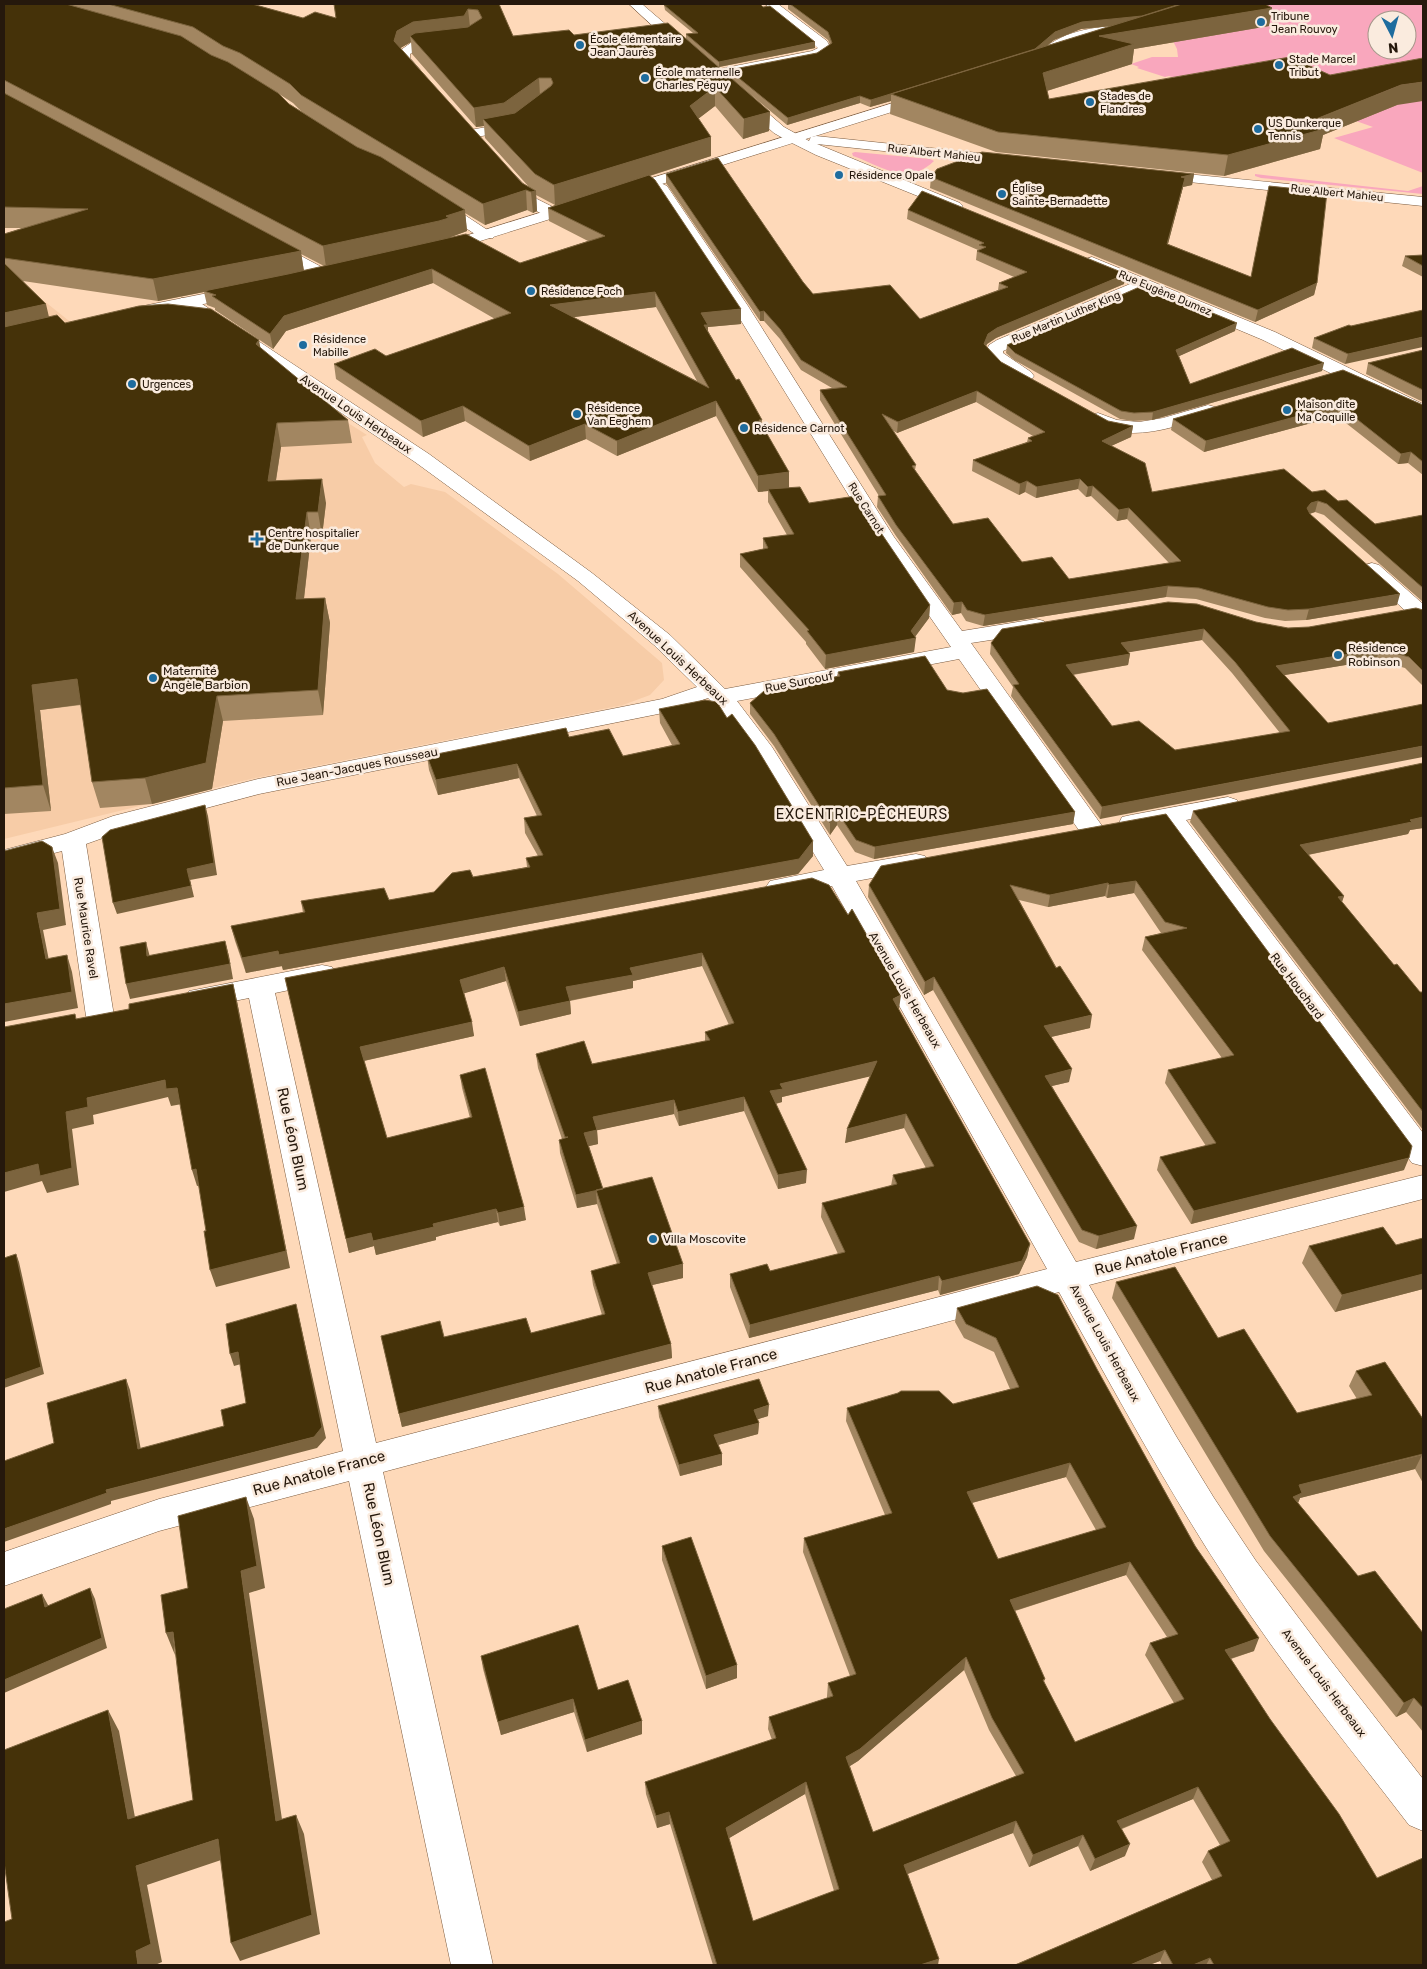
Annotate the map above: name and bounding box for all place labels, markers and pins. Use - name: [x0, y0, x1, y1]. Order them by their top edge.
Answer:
- place label: Tribune Jean Rouvoy: [1271, 10, 1338, 36]
- marker: Tribune Jean Rouvoy: [1255, 16, 1267, 28]
- place label: École élémentaire Jean Jaurès: [590, 33, 681, 59]
- marker: École élémentaire Jean Jaurès: [574, 39, 586, 51]
- place label: Stade Marcel Tribut: [1289, 53, 1355, 79]
- marker: Stade Marcel Tribut: [1273, 59, 1285, 71]
- place label: École maternelle Charles Péguy: [655, 66, 740, 92]
- marker: École maternelle Charles Péguy: [639, 72, 651, 84]
- place label: Stades de Flandres: [1100, 90, 1151, 116]
- marker: Stades de Flandres: [1084, 96, 1096, 108]
- place label: US Dunkerque Tennis: [1268, 117, 1341, 143]
- marker: US Dunkerque Tennis: [1252, 123, 1264, 135]
- marker: Résidence Opale: [833, 169, 845, 181]
- place label: Résidence Opale: [849, 169, 934, 182]
- place label: Église Sainte-Bernadette: [1012, 182, 1108, 208]
- marker: Église Sainte-Bernadette: [996, 188, 1008, 200]
- marker: Résidence Foch: [525, 285, 537, 297]
- place label: Résidence Foch: [541, 285, 622, 298]
- place label: Résidence Mabille: [313, 333, 366, 359]
- marker: Résidence Mabille: [297, 339, 309, 351]
- marker: Urgences: [126, 378, 138, 390]
- place label: Urgences: [142, 378, 191, 391]
- place label: Maison dite Ma Coquille: [1297, 398, 1356, 424]
- place label: Résidence Van Eeghem: [587, 402, 651, 428]
- marker: Maison dite Ma Coquille: [1281, 404, 1293, 416]
- marker: Résidence Van Eeghem: [571, 408, 583, 420]
- marker: Résidence Carnot: [738, 422, 750, 434]
- place label: Résidence Carnot: [754, 422, 845, 435]
- place label: Centre hospitalier de Dunkerque: [268, 527, 360, 553]
- marker: Centre hospitalier de Dunkerque: [250, 532, 264, 546]
- place label: Résidence Robinson: [1348, 641, 1406, 669]
- marker: Résidence Robinson: [1332, 649, 1344, 661]
- place label: Maternité Angèle Barbion: [163, 664, 248, 692]
- marker: Maternité Angèle Barbion: [147, 672, 159, 684]
- place label: Villa Moscovite: [663, 1232, 746, 1246]
- marker: Villa Moscovite: [647, 1233, 659, 1245]

